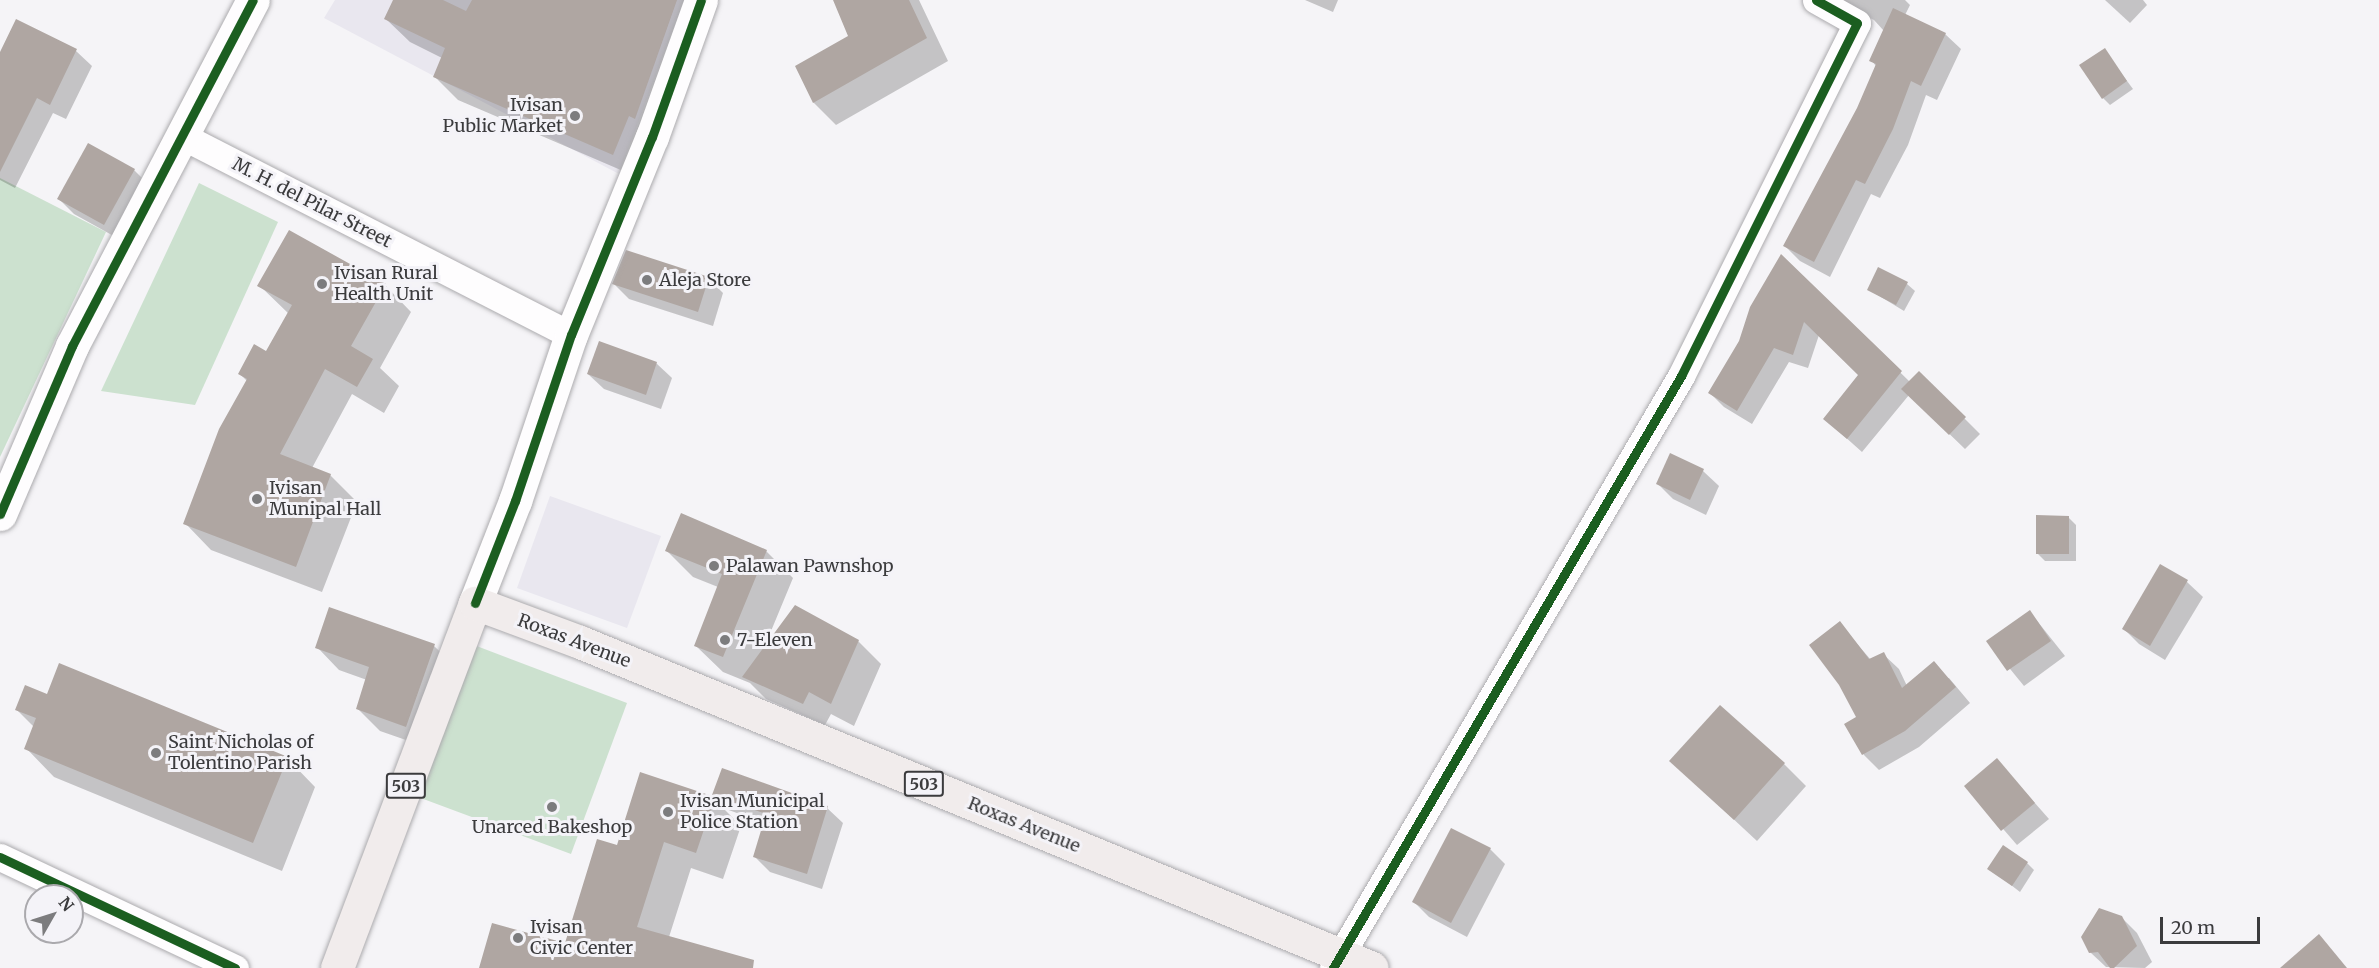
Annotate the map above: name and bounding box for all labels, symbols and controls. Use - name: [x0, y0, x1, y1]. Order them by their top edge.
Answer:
- place label: Ivisan Public Market: [443, 95, 563, 138]
- marker: Ivisan Public Market: [568, 109, 582, 123]
- street label: M. H. del Pilar Street: [229, 153, 395, 253]
- place label: Ivisan Rural Health Unit: [334, 263, 438, 306]
- place label: Aleja Store: [659, 269, 751, 291]
- marker: Aleja Store: [640, 273, 654, 287]
- marker: Ivisan Rural Health Unit: [315, 277, 329, 291]
- place label: Ivisan Munipal Hall: [269, 478, 381, 520]
- marker: Ivisan Munipal Hall: [250, 492, 264, 506]
- place label: Palawan Pawnshop: [726, 555, 894, 577]
- marker: Palawan Pawnshop: [707, 559, 721, 573]
- street label: Roxas Avenue: [514, 610, 634, 672]
- place label: 7-Eleven: [737, 629, 813, 651]
- marker: 7-Eleven: [718, 633, 732, 647]
- place label: Saint Nicholas of Tolentino Parish: [168, 732, 314, 774]
- marker: Saint Nicholas of Tolentino Parish: [149, 746, 163, 760]
- road number: 503: [903, 771, 945, 797]
- road number: 503: [385, 773, 427, 799]
- place label: Ivisan Municipal Police Station: [680, 791, 825, 834]
- street label: Roxas Avenue: [965, 793, 1083, 857]
- marker: Unarced Bakeshop: [545, 800, 559, 814]
- marker: Ivisan Municipal Police Station: [661, 805, 675, 819]
- place label: Unarced Bakeshop: [472, 816, 632, 838]
- north arrow: [24, 884, 84, 944]
- text: N: [55, 893, 78, 915]
- scale bar: [2163, 905, 2264, 943]
- text: 20 m: [2171, 916, 2215, 939]
- place label: Ivisan Civic Center: [530, 917, 633, 960]
- marker: Ivisan Civic Center: [511, 931, 525, 945]

